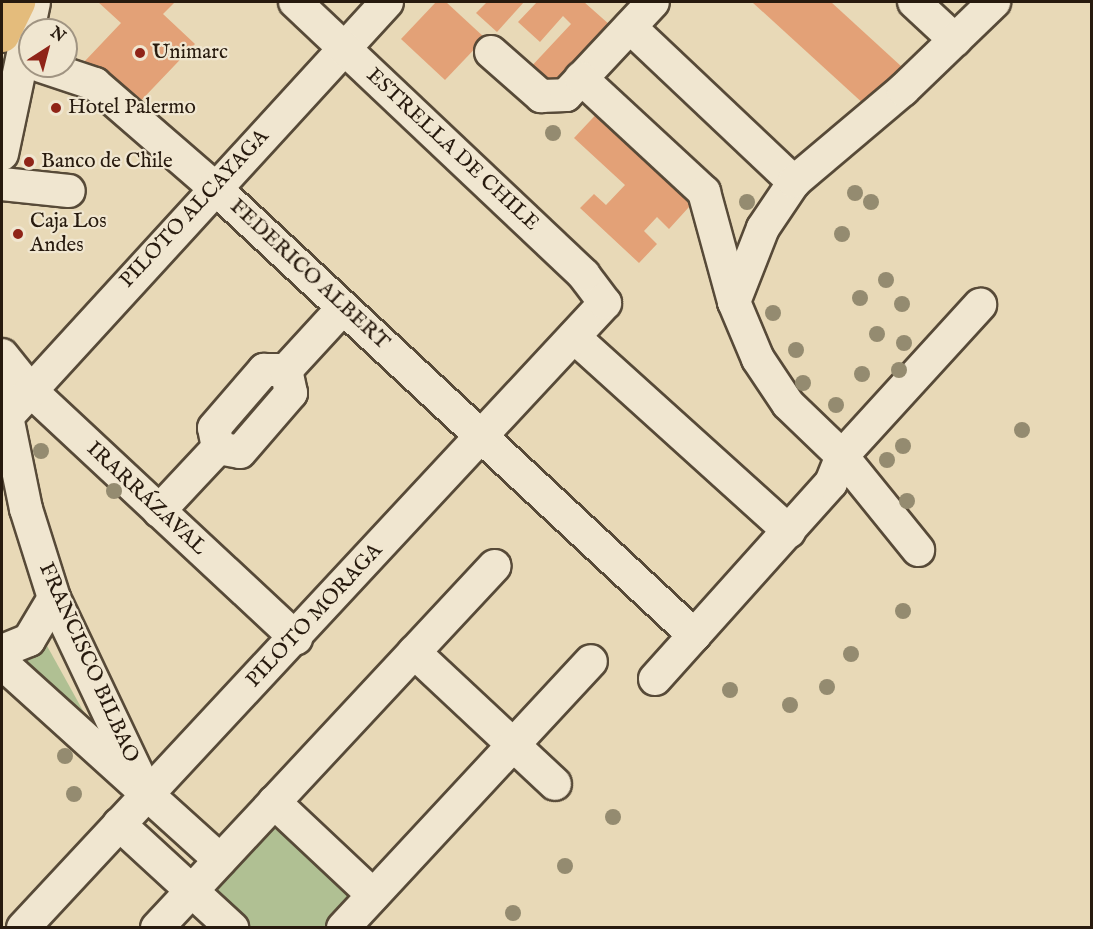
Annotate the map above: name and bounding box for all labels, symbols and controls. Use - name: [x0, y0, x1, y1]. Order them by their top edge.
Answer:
- north arrow: [18, 18, 78, 78]
- text: N: [46, 23, 69, 47]
- place label: Unimarc: [152, 40, 228, 66]
- marker: Unimarc: [133, 46, 147, 60]
- street label: ESTRELLA DE CHILE: [360, 63, 544, 237]
- place label: Hotel Palermo: [68, 95, 196, 121]
- marker: Hotel Palermo: [49, 101, 63, 115]
- street label: PILOTO ALCAYAGA: [115, 125, 275, 293]
- place label: Banco de Chile: [41, 149, 173, 175]
- marker: Banco de Chile: [22, 155, 36, 169]
- street label: FEDERICO ALBERT: [224, 194, 394, 356]
- place label: Caja Los Andes: [30, 209, 107, 259]
- marker: Caja Los Andes: [11, 227, 25, 241]
- street label: IRARRÁZAVAL: [81, 437, 211, 561]
- street label: PILOTO MORAGA: [242, 539, 388, 693]
- street label: FRANCISCO BILBAO: [33, 559, 143, 767]

